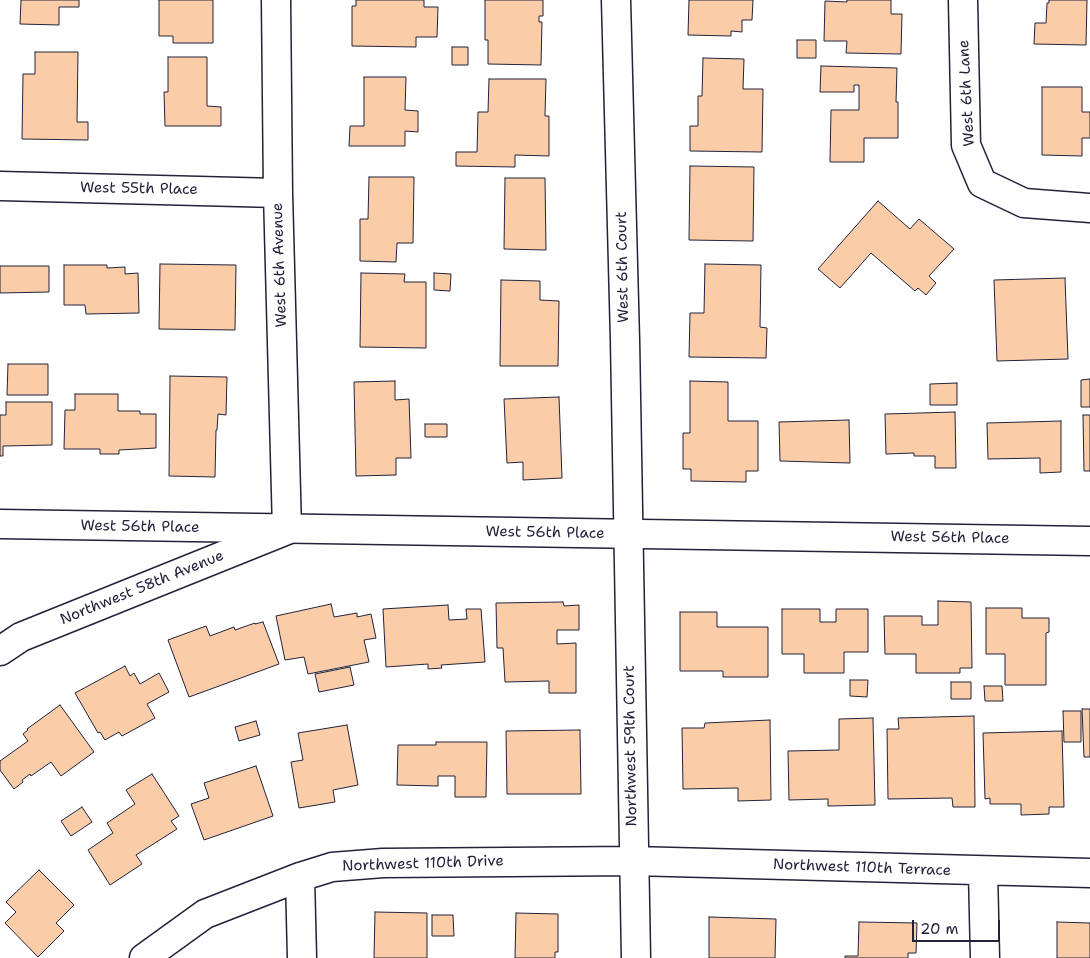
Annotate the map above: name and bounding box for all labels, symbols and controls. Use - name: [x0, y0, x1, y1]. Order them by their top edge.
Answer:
- street label: West 6th Lane: [955, 39, 979, 147]
- street label: West 55th Place: [80, 179, 198, 199]
- street label: West 6th Avenue: [269, 202, 291, 328]
- street label: West 6th Court: [613, 211, 633, 323]
- street label: West 56th Place: [80, 517, 200, 537]
- street label: West 56th Place: [485, 523, 605, 543]
- street label: West 56th Place: [890, 528, 1010, 548]
- street label: Northwest 58th Avenue: [58, 547, 226, 629]
- street label: Northwest 59th Court: [621, 665, 641, 827]
- street label: Northwest 110th Drive: [342, 852, 504, 876]
- street label: Northwest 110th Terrace: [773, 856, 951, 880]
- scale bar: [915, 910, 1002, 942]
- text: 20 m: [920, 919, 959, 939]

